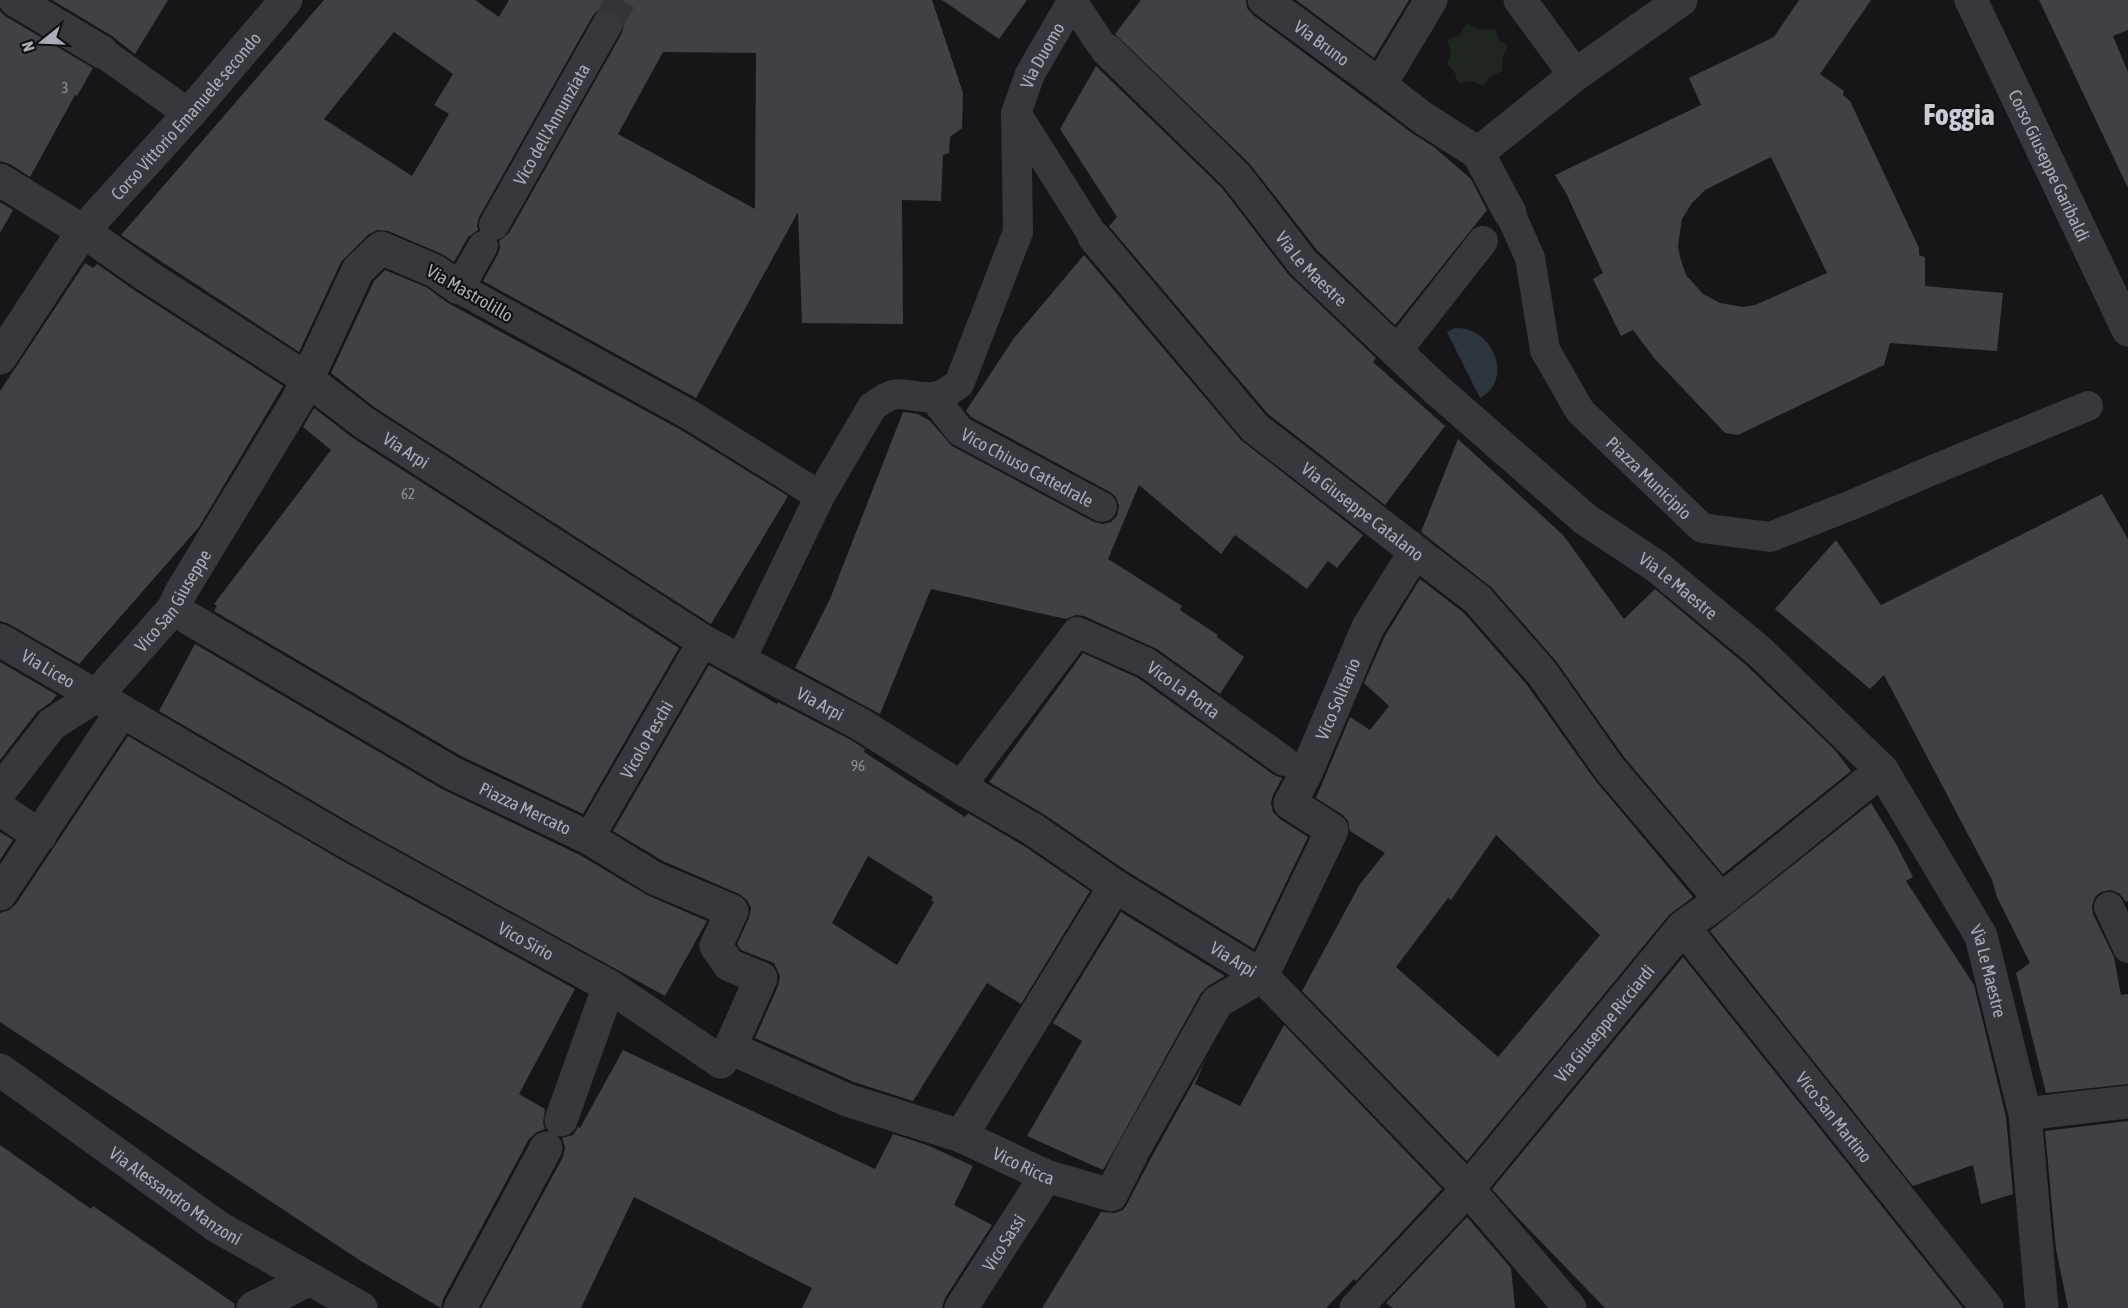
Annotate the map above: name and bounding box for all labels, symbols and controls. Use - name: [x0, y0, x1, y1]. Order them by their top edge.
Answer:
- north arrow: [12, 12, 72, 72]
- street label: Via Bruno: [1290, 15, 1354, 70]
- street label: Via Duomo: [1015, 18, 1068, 91]
- street label: Corso Vittorio Emanuele secondo: [106, 28, 265, 204]
- text: N: [18, 39, 38, 54]
- street label: Vico dell'Annunziata: [508, 60, 594, 188]
- house number: 3: [61, 79, 69, 96]
- street label: Corso Giuseppe Garibaldi: [2005, 86, 2095, 244]
- district label: Foggia: [1923, 97, 1995, 131]
- street label: Via Le Maestre: [1272, 227, 1352, 310]
- street label: Via Mastrolillo: [423, 260, 517, 326]
- street label: Vico Chiuso Cattedrale: [958, 423, 1097, 511]
- street label: Via Arpi: [379, 427, 433, 472]
- street label: Piazza Municipio: [1602, 432, 1697, 523]
- street label: Via Giuseppe Catalano: [1298, 457, 1428, 565]
- house number: 62: [401, 485, 415, 502]
- street label: Vico San Giuseppe: [130, 545, 215, 656]
- street label: Via Le Maestre: [1635, 547, 1722, 623]
- street label: Via Liceo: [18, 644, 79, 692]
- street label: Vico Solitario: [1311, 655, 1364, 743]
- street label: Vico La Porta: [1143, 656, 1224, 722]
- street label: Via Arpi: [793, 682, 848, 724]
- street label: Vicolo Peschi: [615, 697, 677, 782]
- house number: 96: [851, 757, 865, 774]
- street label: Piazza Mercato: [476, 777, 575, 839]
- street label: Vico Sirio: [495, 917, 558, 964]
- street label: Via Le Maestre: [1966, 921, 2011, 1019]
- street label: Via Arpi: [1207, 937, 1261, 981]
- street label: Via Giuseppe Ricciardi: [1550, 960, 1658, 1086]
- street label: Vico San Martino: [1792, 1067, 1877, 1166]
- street label: Via Alessandro Manzoni: [105, 1142, 246, 1249]
- street label: Vico Ricca: [990, 1142, 1057, 1188]
- street label: Vico Sassi: [977, 1210, 1029, 1275]

